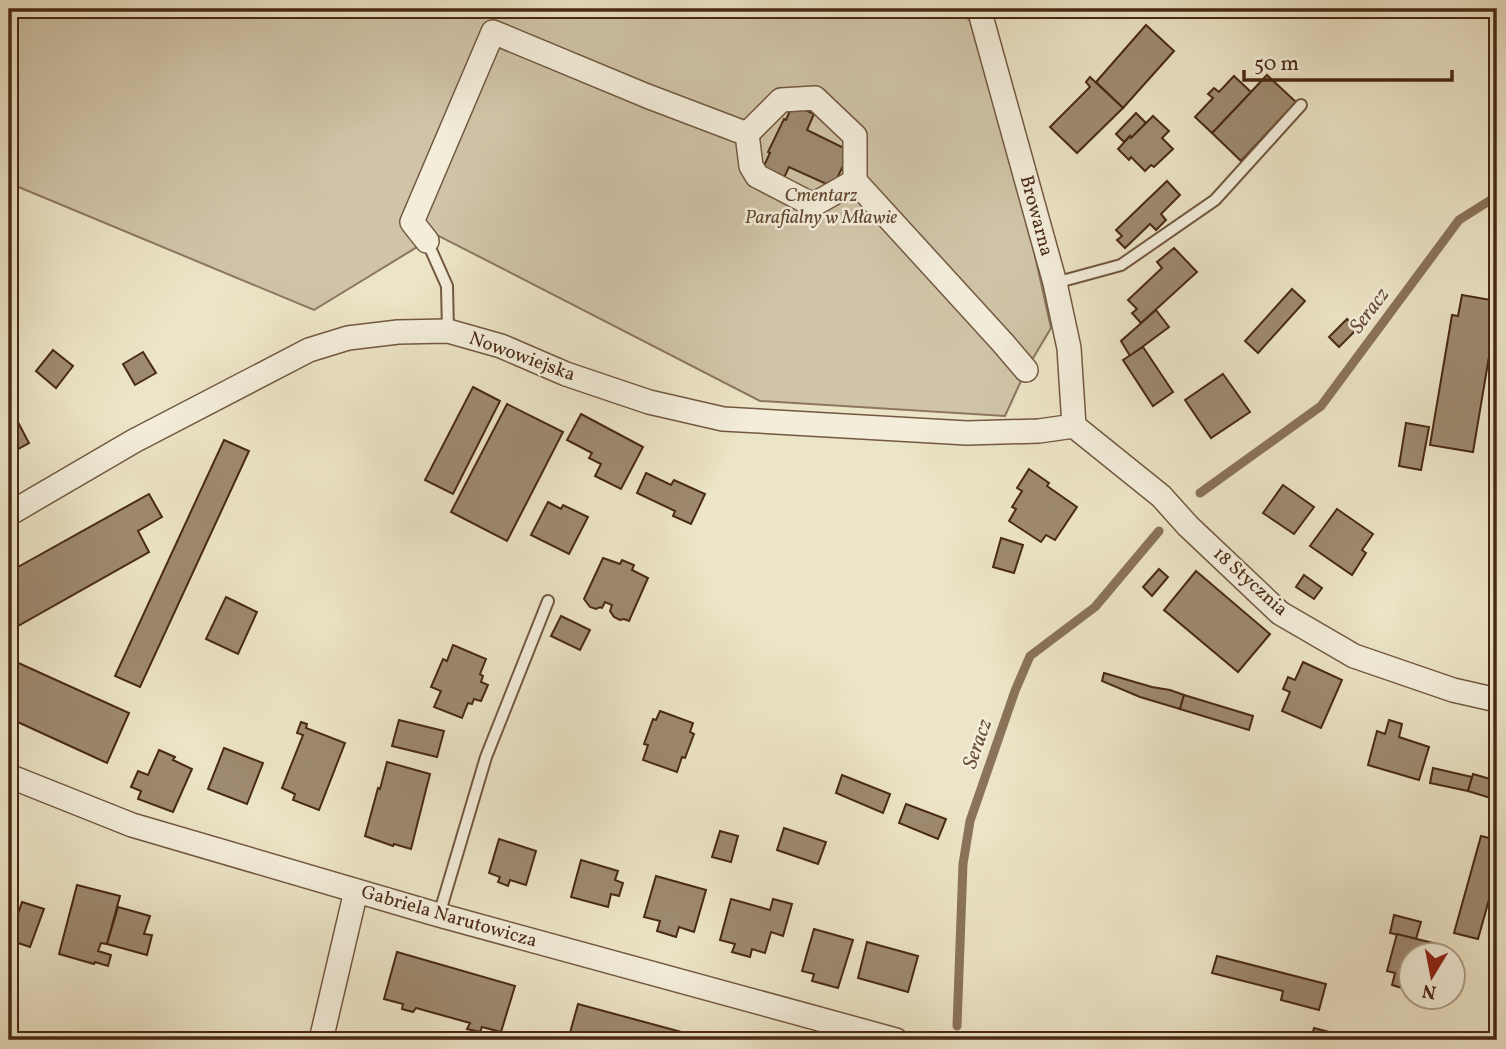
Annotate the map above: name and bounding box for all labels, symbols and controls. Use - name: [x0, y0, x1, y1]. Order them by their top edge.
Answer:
- scale bar: [1244, 38, 1452, 82]
- text: 50 m: [1254, 50, 1299, 79]
- street label: Browarna: [1013, 173, 1059, 259]
- park label: Cmentarz Parafialny w Mławie: [745, 183, 897, 231]
- water label: Seracz: [1343, 282, 1397, 340]
- street label: Nowowiejska: [465, 326, 579, 388]
- street label: 18 Stycznia: [1207, 541, 1293, 623]
- water label: Seracz: [956, 715, 1000, 773]
- street label: Gabriela Narutowicza: [358, 879, 540, 955]
- north arrow: [1398, 940, 1468, 1010]
- text: N: [1420, 977, 1438, 1005]

